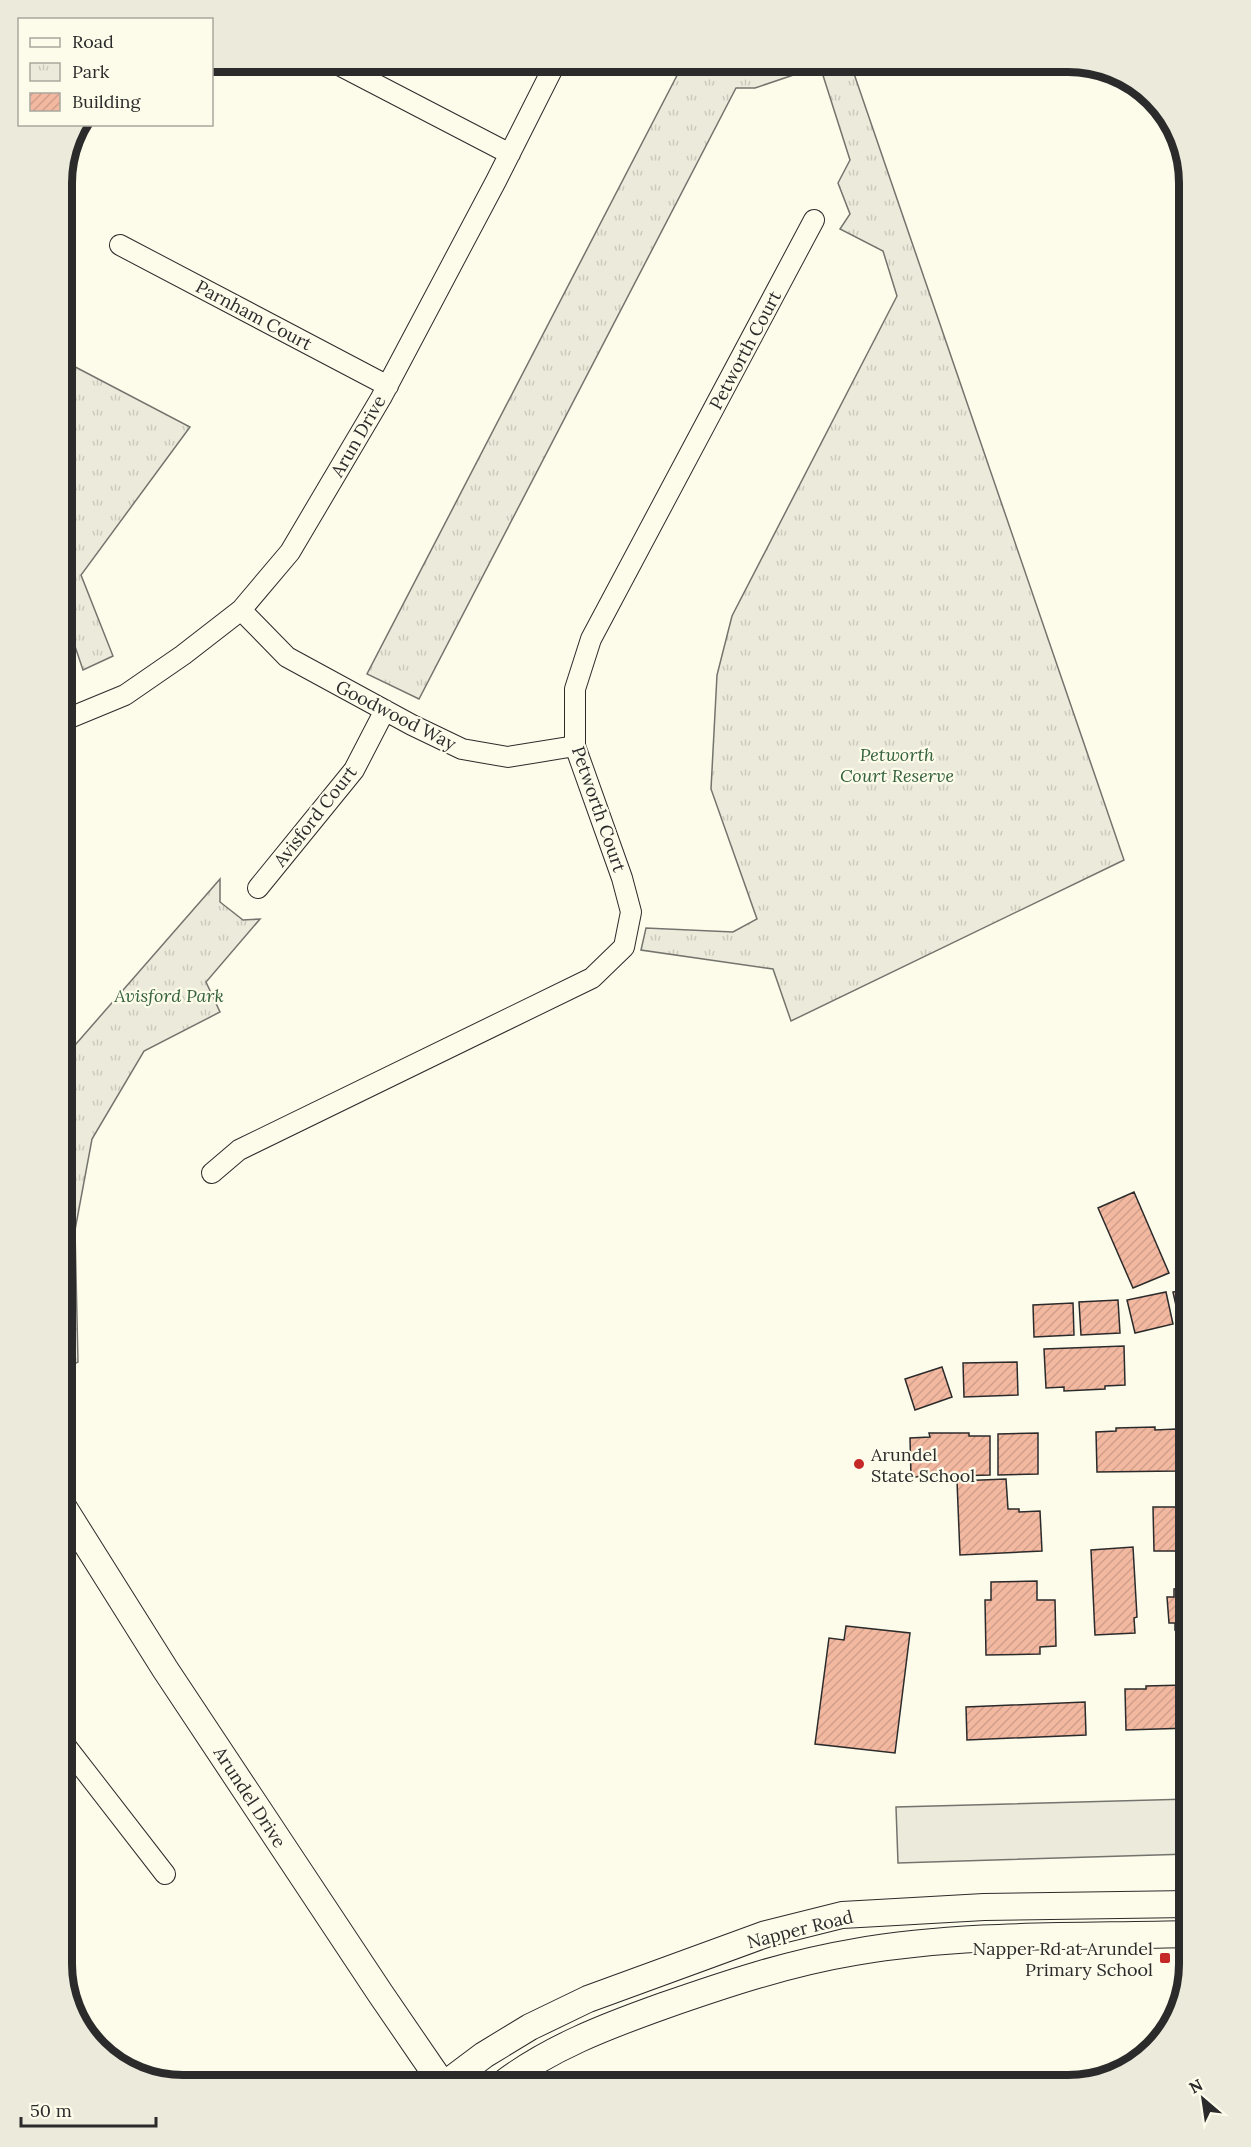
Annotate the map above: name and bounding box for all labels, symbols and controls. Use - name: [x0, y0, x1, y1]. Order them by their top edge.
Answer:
- legend: [18, 18, 213, 126]
- text: Road: [72, 30, 114, 53]
- text: Park: [72, 60, 110, 83]
- text: Building: [72, 90, 142, 113]
- street label: Parnham Court: [192, 275, 316, 355]
- street label: Petworth Court: [704, 287, 786, 413]
- street label: Arun Drive: [325, 391, 391, 482]
- street label: Goodwood Way: [332, 675, 460, 755]
- street label: Petworth Court: [567, 743, 631, 875]
- park label: Petworth Court Reserve: [840, 743, 954, 787]
- street label: Avisford Court: [268, 761, 362, 872]
- park label: Avisford Park: [113, 984, 224, 1007]
- place label: Arundel State School: [870, 1443, 975, 1487]
- marker: Arundel State School: [852, 1457, 866, 1471]
- street label: Arundel Drive: [208, 1741, 291, 1852]
- street label: Napper Road: [745, 1905, 856, 1953]
- place label: Napper Rd at Arundel Primary School: [973, 1937, 1153, 1981]
- marker: Napper Rd at Arundel Primary School: [1158, 1951, 1172, 1965]
- north arrow: [1173, 2069, 1233, 2129]
- text: N: [1185, 2074, 1206, 2098]
- scale bar: [21, 2090, 156, 2128]
- text: 50 m: [30, 2099, 72, 2122]

